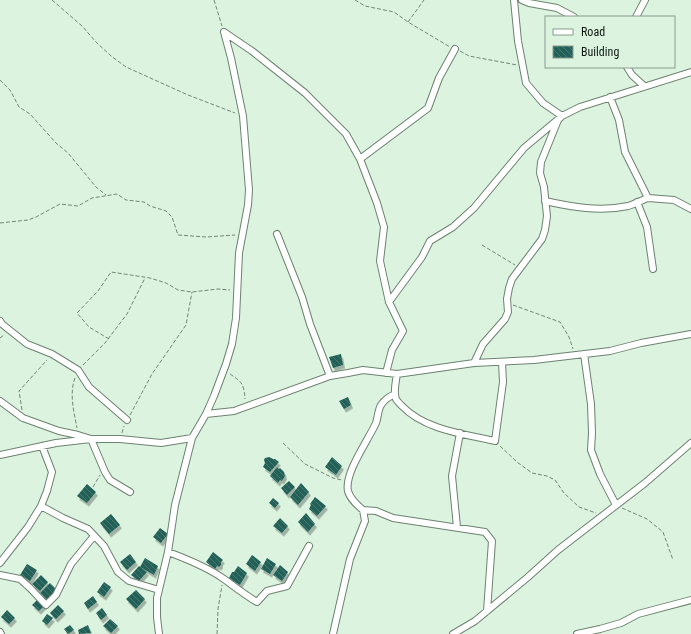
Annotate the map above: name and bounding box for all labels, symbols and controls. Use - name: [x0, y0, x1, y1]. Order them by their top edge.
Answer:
- legend: [545, 16, 675, 68]
- text: Road: [581, 25, 605, 39]
- text: Building: [581, 45, 619, 59]

